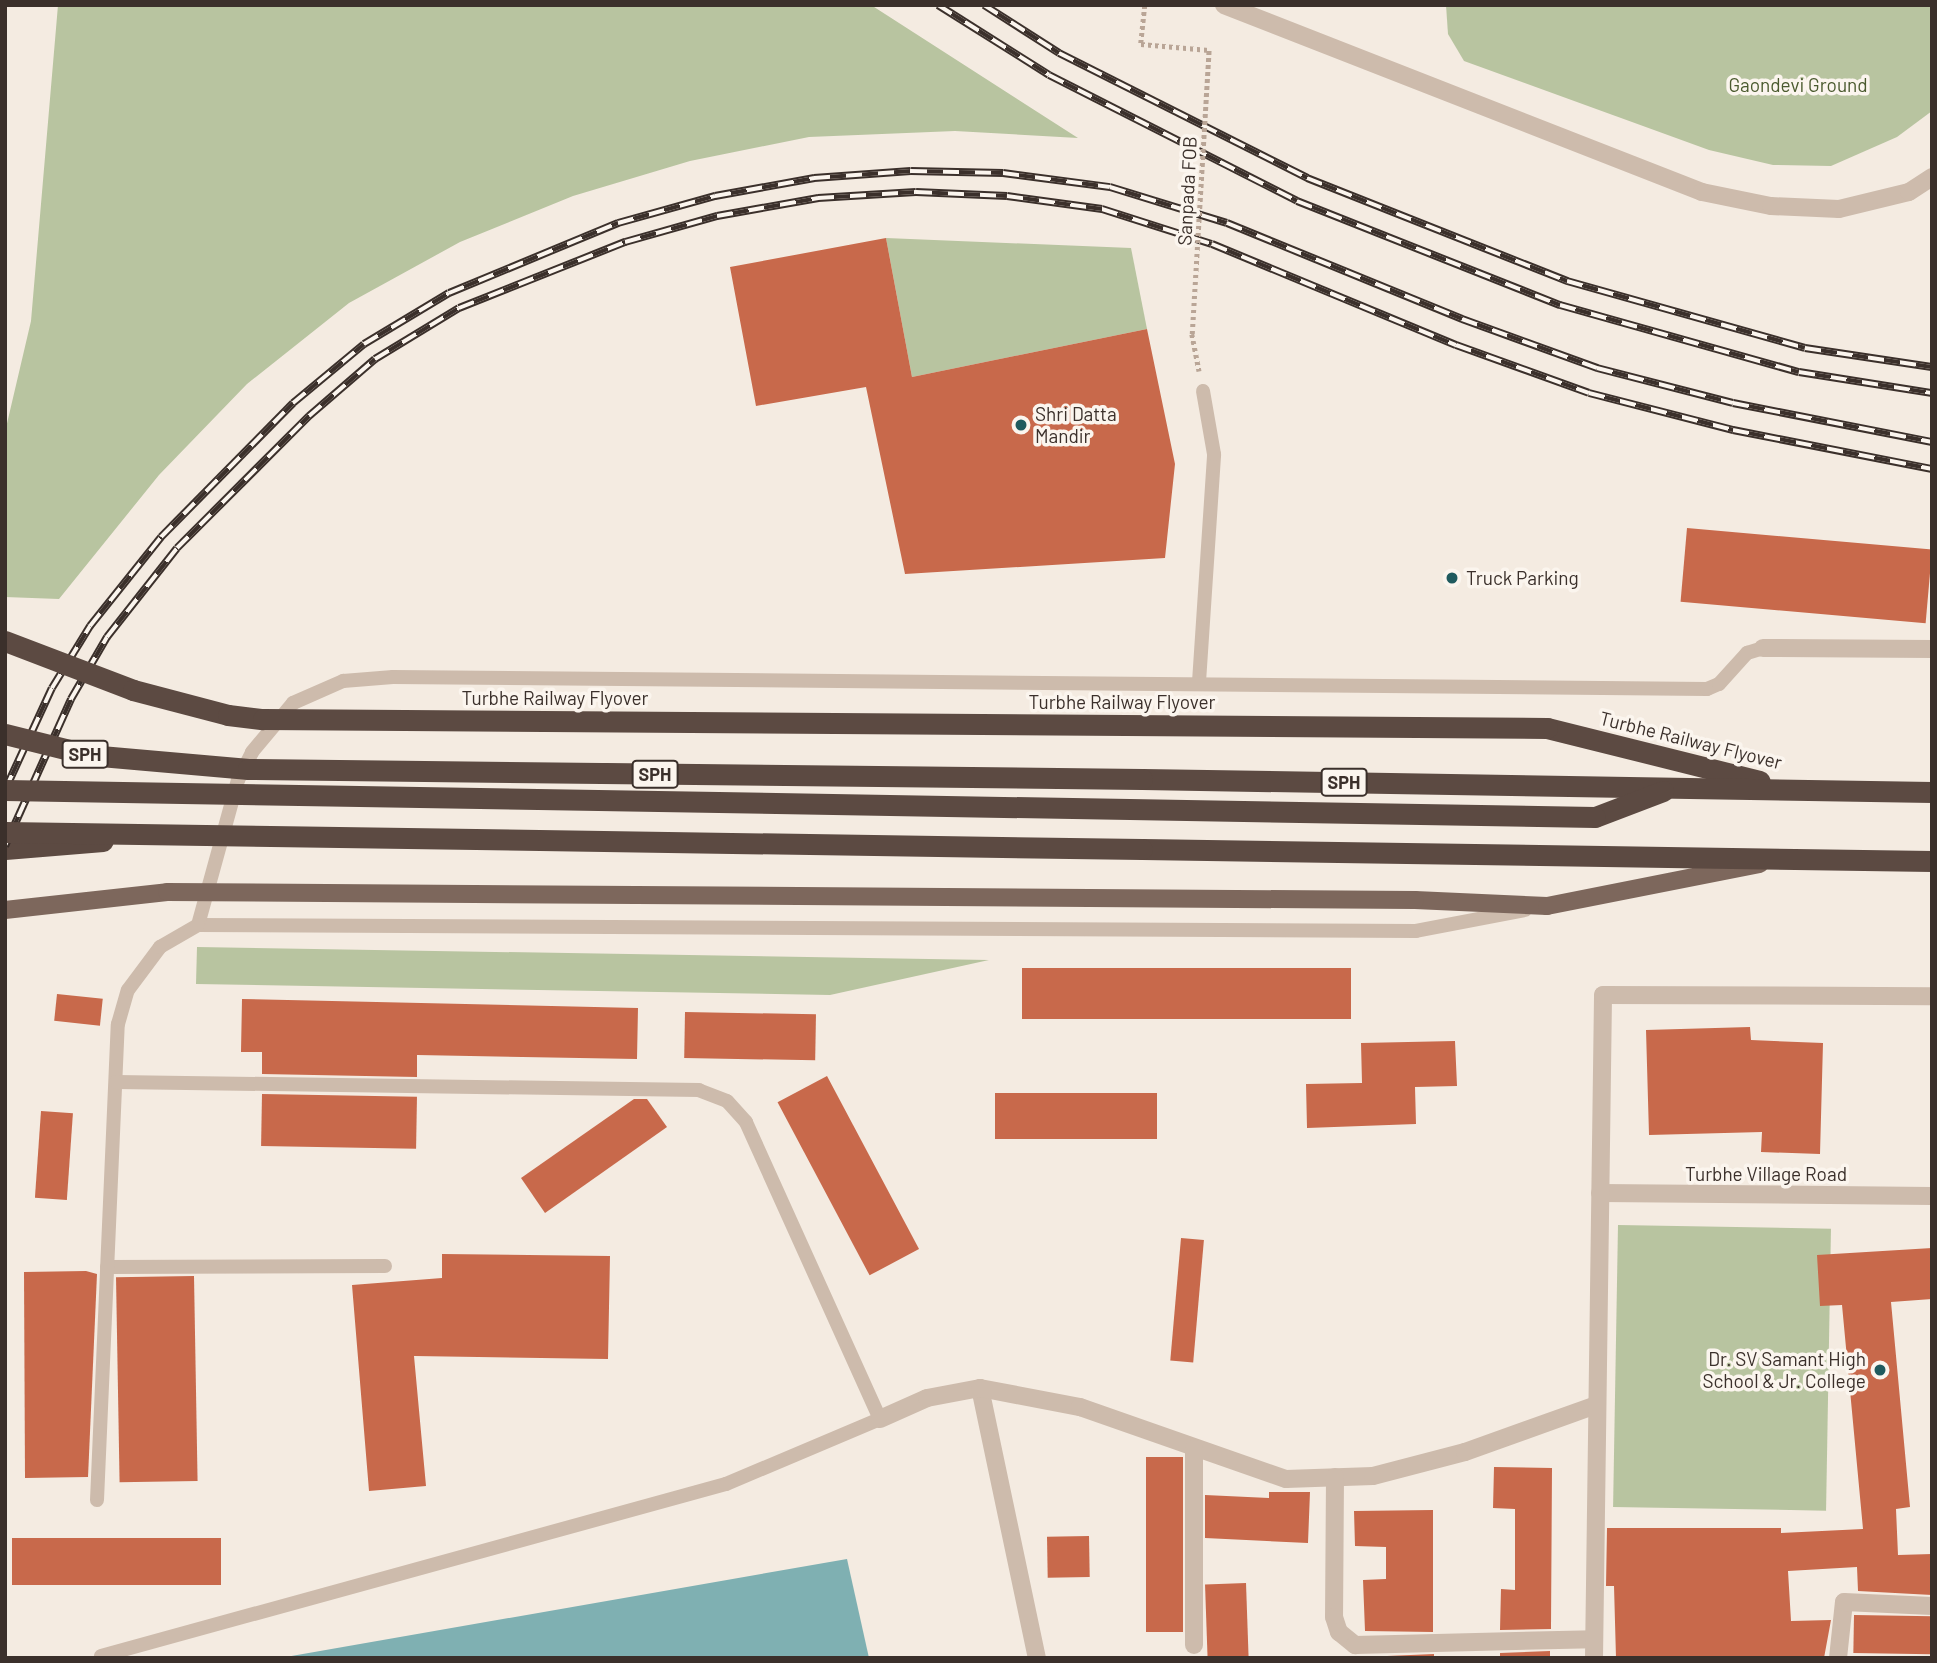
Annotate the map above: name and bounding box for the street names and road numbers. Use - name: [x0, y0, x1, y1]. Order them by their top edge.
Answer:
- street label: Sanpada FOB: [1173, 136, 1201, 246]
- street label: Turbhe Railway Flyover: [462, 687, 648, 709]
- street label: Turbhe Railway Flyover: [1029, 691, 1215, 713]
- street label: Turbhe Railway Flyover: [1598, 706, 1784, 774]
- road number: SPH: [60, 740, 110, 768]
- road number: SPH: [630, 760, 680, 788]
- road number: SPH: [1320, 768, 1368, 796]
- street label: Turbhe Village Road: [1685, 1163, 1847, 1185]

